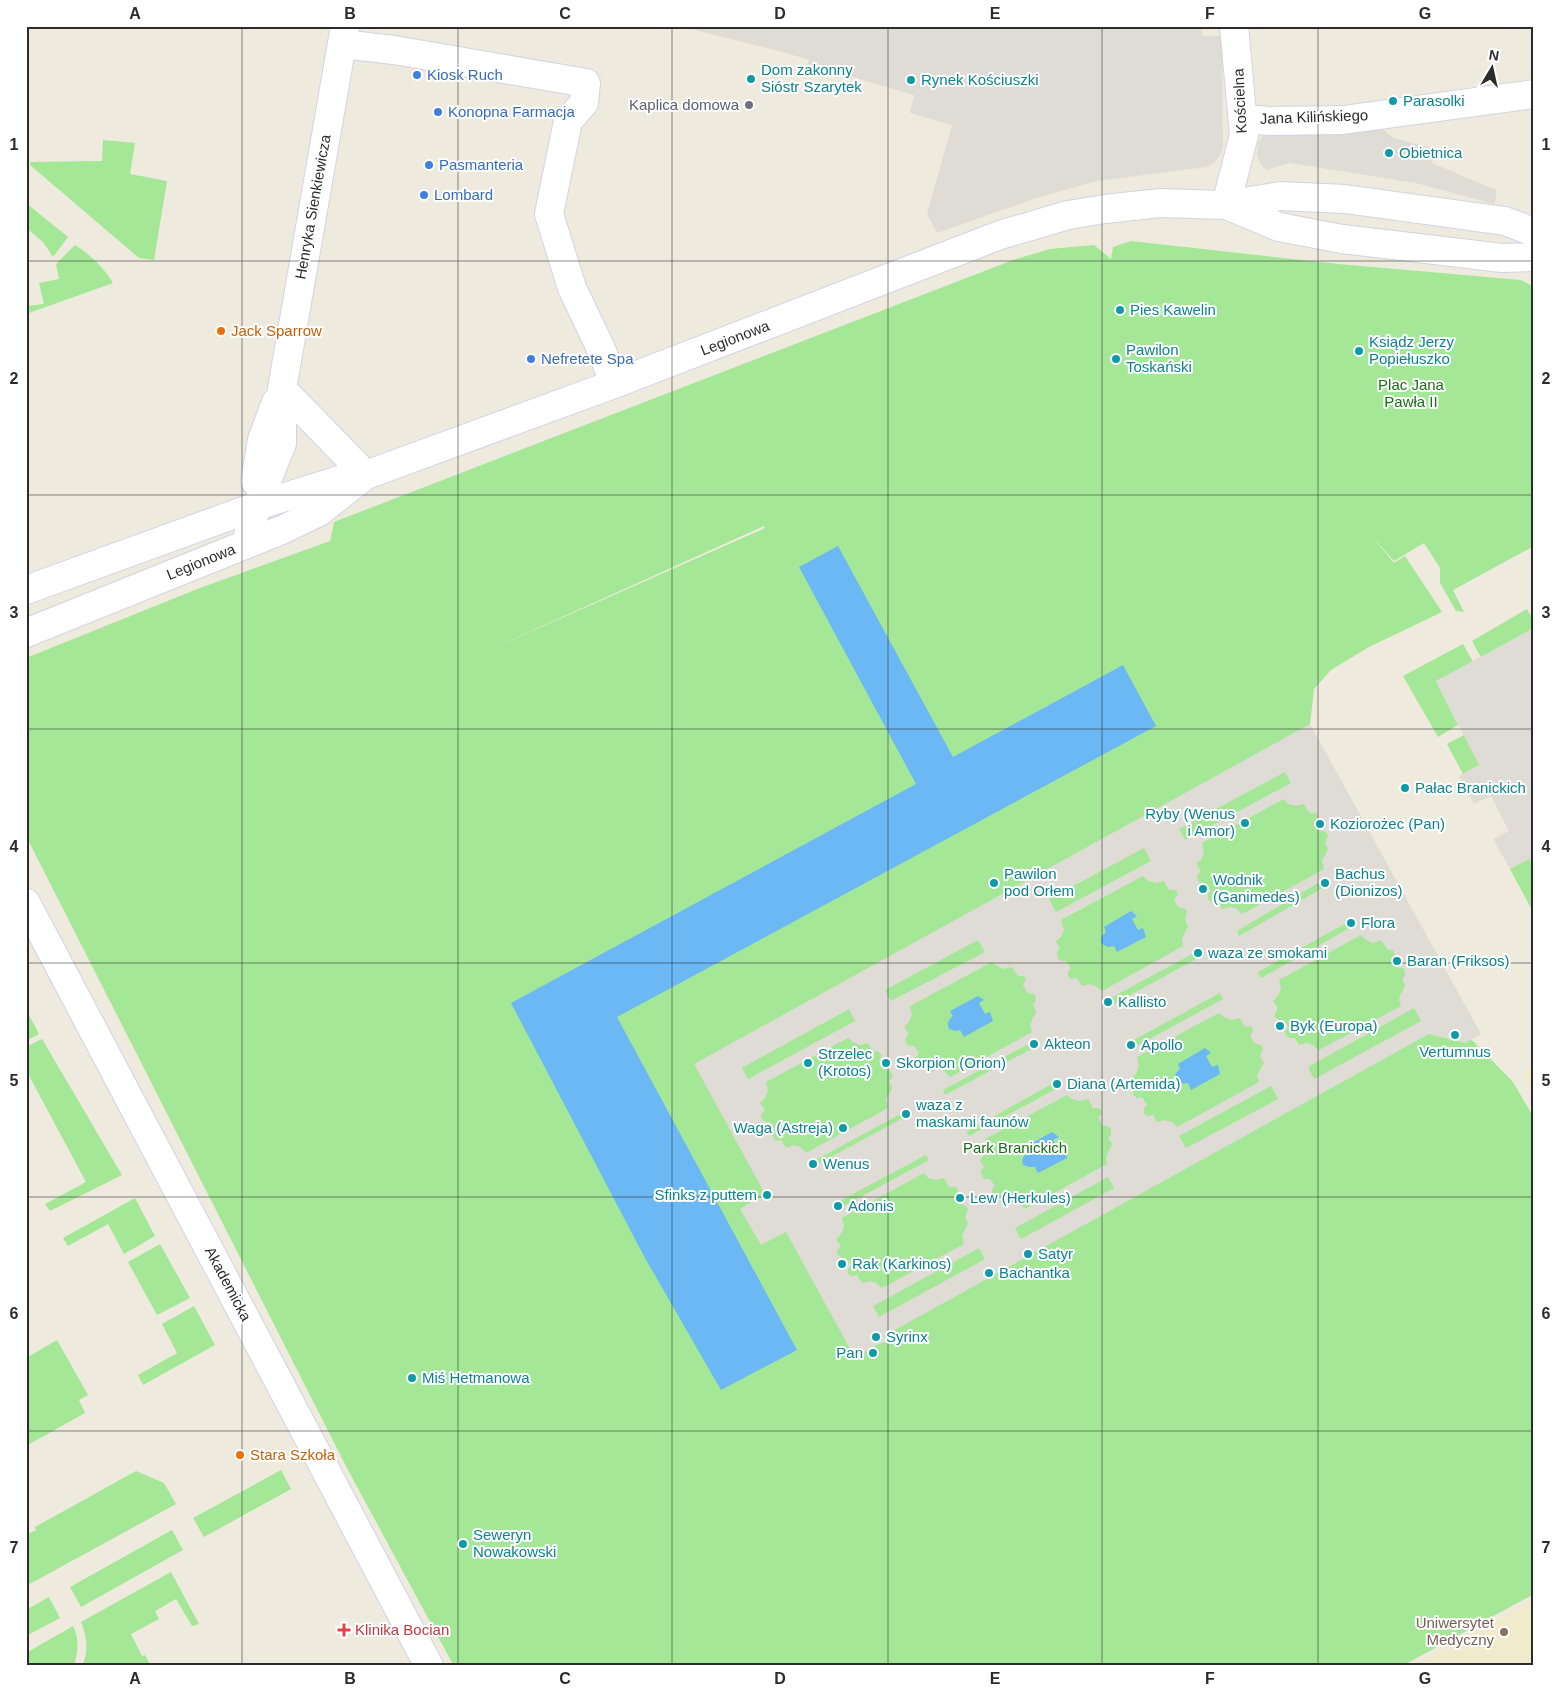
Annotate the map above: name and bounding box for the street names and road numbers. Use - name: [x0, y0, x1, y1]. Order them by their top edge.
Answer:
- street label: Kościelna: [1229, 67, 1250, 134]
- street label: Jana Kilińskiego: [1260, 106, 1368, 127]
- street label: Henryka Sienkiewicza: [291, 133, 334, 281]
- street label: Legionowa: [698, 316, 772, 358]
- street label: Legionowa: [164, 540, 238, 583]
- street label: Akademicka: [202, 1244, 255, 1324]

